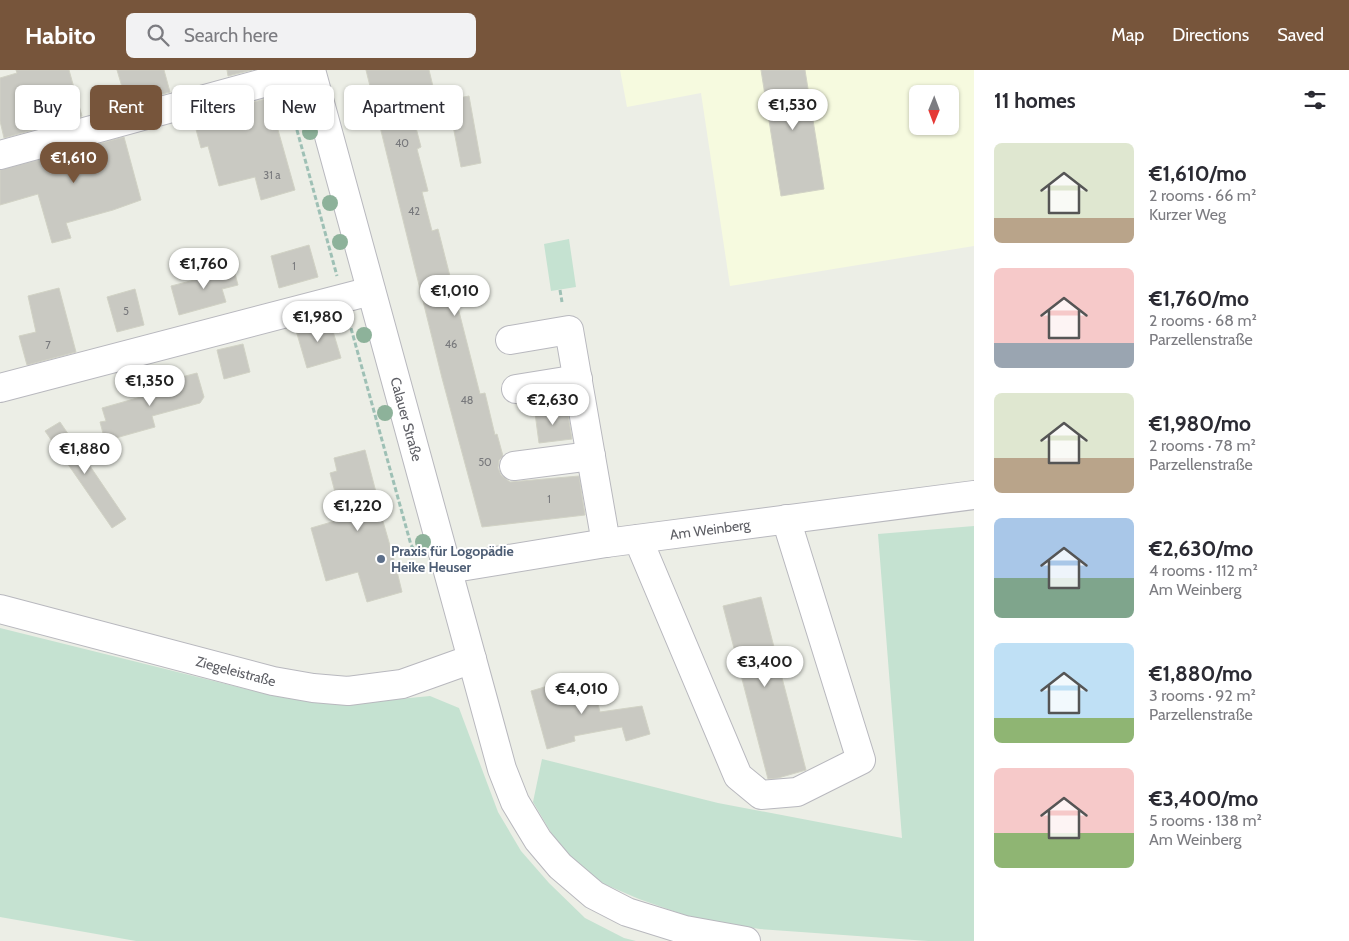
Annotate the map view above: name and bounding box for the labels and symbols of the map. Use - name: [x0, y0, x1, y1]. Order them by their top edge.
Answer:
- north arrow: [909, 85, 959, 135]
- pin: €1,530: [752, 88, 834, 131]
- house number: 40: [395, 136, 409, 150]
- pin: €1,610: [33, 142, 115, 184]
- house number: 31 a: [263, 168, 281, 182]
- house number: 42: [408, 204, 420, 218]
- pin: €1,760: [163, 248, 245, 290]
- house number: 1: [292, 259, 296, 273]
- pin: €1,010: [414, 274, 496, 317]
- pin: €1,980: [277, 300, 359, 343]
- house number: 5: [123, 304, 129, 318]
- house number: 46: [445, 337, 457, 351]
- house number: 7: [45, 338, 51, 352]
- pin: €1,350: [109, 364, 191, 407]
- street label: Calauer Straße: [386, 375, 426, 463]
- pin: €2,630: [512, 384, 594, 426]
- house number: 48: [460, 393, 474, 407]
- pin: €1,880: [44, 432, 126, 475]
- house number: 50: [478, 455, 492, 469]
- pin: €1,220: [317, 490, 399, 532]
- house number: 1: [547, 492, 551, 506]
- street label: Am Weinberg: [669, 515, 752, 544]
- place label: Praxis für Logopädie Heike Heuser: [391, 542, 514, 576]
- marker: Praxis für Logopädie Heike Heuser: [375, 553, 387, 565]
- pin: €3,400: [724, 646, 806, 688]
- street label: Ziegeleistraße: [194, 652, 278, 690]
- pin: €4,010: [541, 672, 623, 715]

